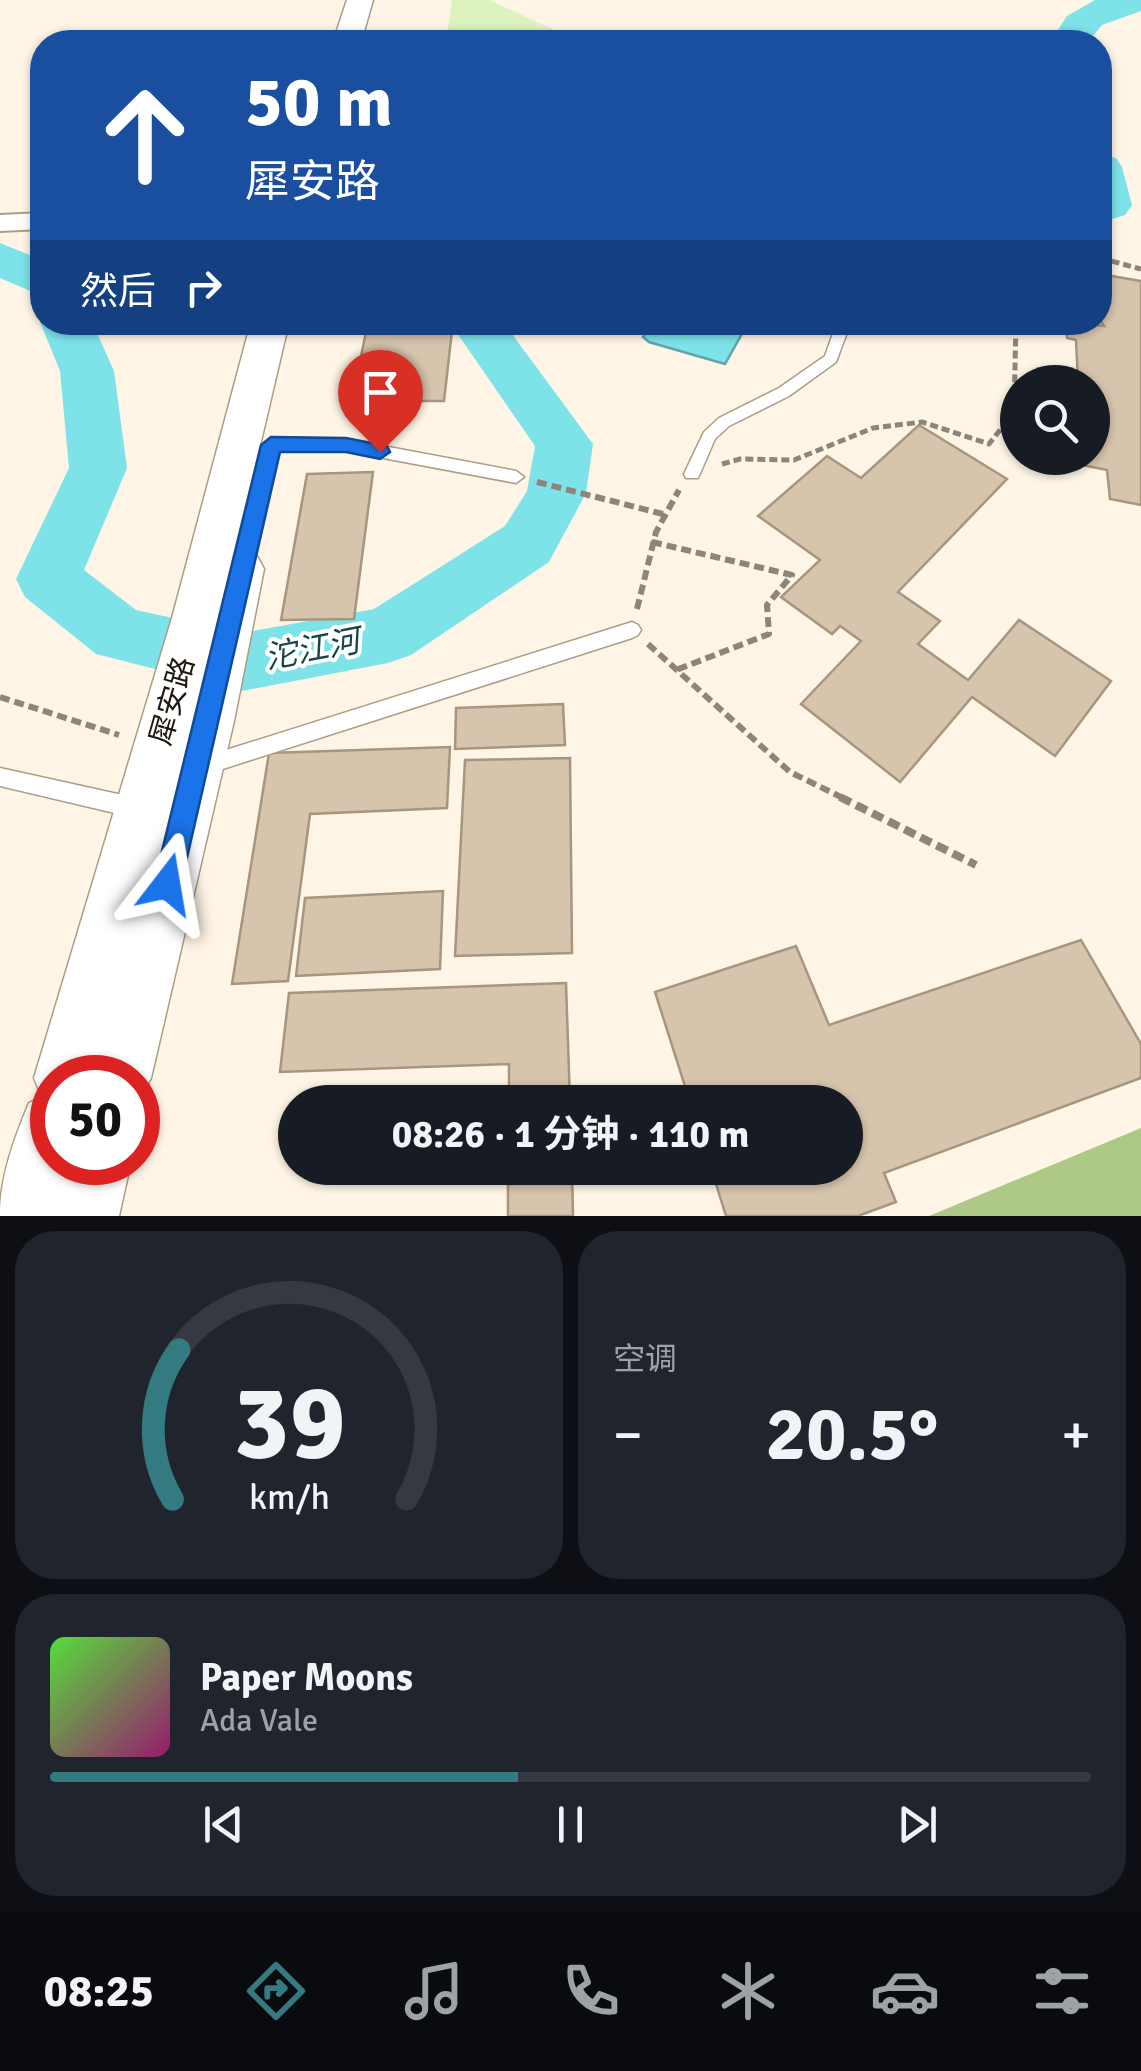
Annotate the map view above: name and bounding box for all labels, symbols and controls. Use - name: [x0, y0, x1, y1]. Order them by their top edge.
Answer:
- text: 50 m: [245, 59, 393, 145]
- icon: ahead: [80, 70, 210, 200]
- text: 犀安路: [245, 155, 380, 210]
- icon: right: [176, 260, 231, 315]
- text: 然后: [80, 268, 156, 315]
- pin: [338, 350, 423, 453]
- icon: arrive: [353, 365, 408, 420]
- map controls: [1000, 365, 1110, 475]
- button: search: [1000, 365, 1110, 475]
- water label: 沱江河: [261, 620, 369, 678]
- street label: 犀安路: [142, 653, 203, 749]
- position arrow: [115, 832, 219, 936]
- speed limit sign: 50: [30, 1055, 160, 1185]
- text: 08:26 · 1 分钟 · 110 m: [392, 1111, 749, 1158]
- text: 空调: [613, 1340, 677, 1379]
- text: 39: [233, 1359, 345, 1487]
- text: 20.5°: [766, 1388, 939, 1481]
- text: −: [613, 1401, 643, 1469]
- text: +: [1061, 1401, 1091, 1469]
- text: km/h: [249, 1475, 329, 1519]
- text: Paper Moons: [200, 1654, 413, 1701]
- text: Ada Vale: [200, 1701, 318, 1740]
- icon: previous: [196, 1797, 251, 1852]
- icon: pause: [543, 1797, 598, 1852]
- icon: next: [890, 1797, 945, 1852]
- icon: directions: [241, 1956, 311, 2026]
- icon: music: [399, 1956, 469, 2026]
- icon: phone: [556, 1956, 626, 2026]
- icon: climate: [713, 1956, 783, 2026]
- icon: car: [870, 1956, 940, 2026]
- icon: filters: [1027, 1956, 1097, 2026]
- text: 08:25: [44, 1964, 154, 2019]

